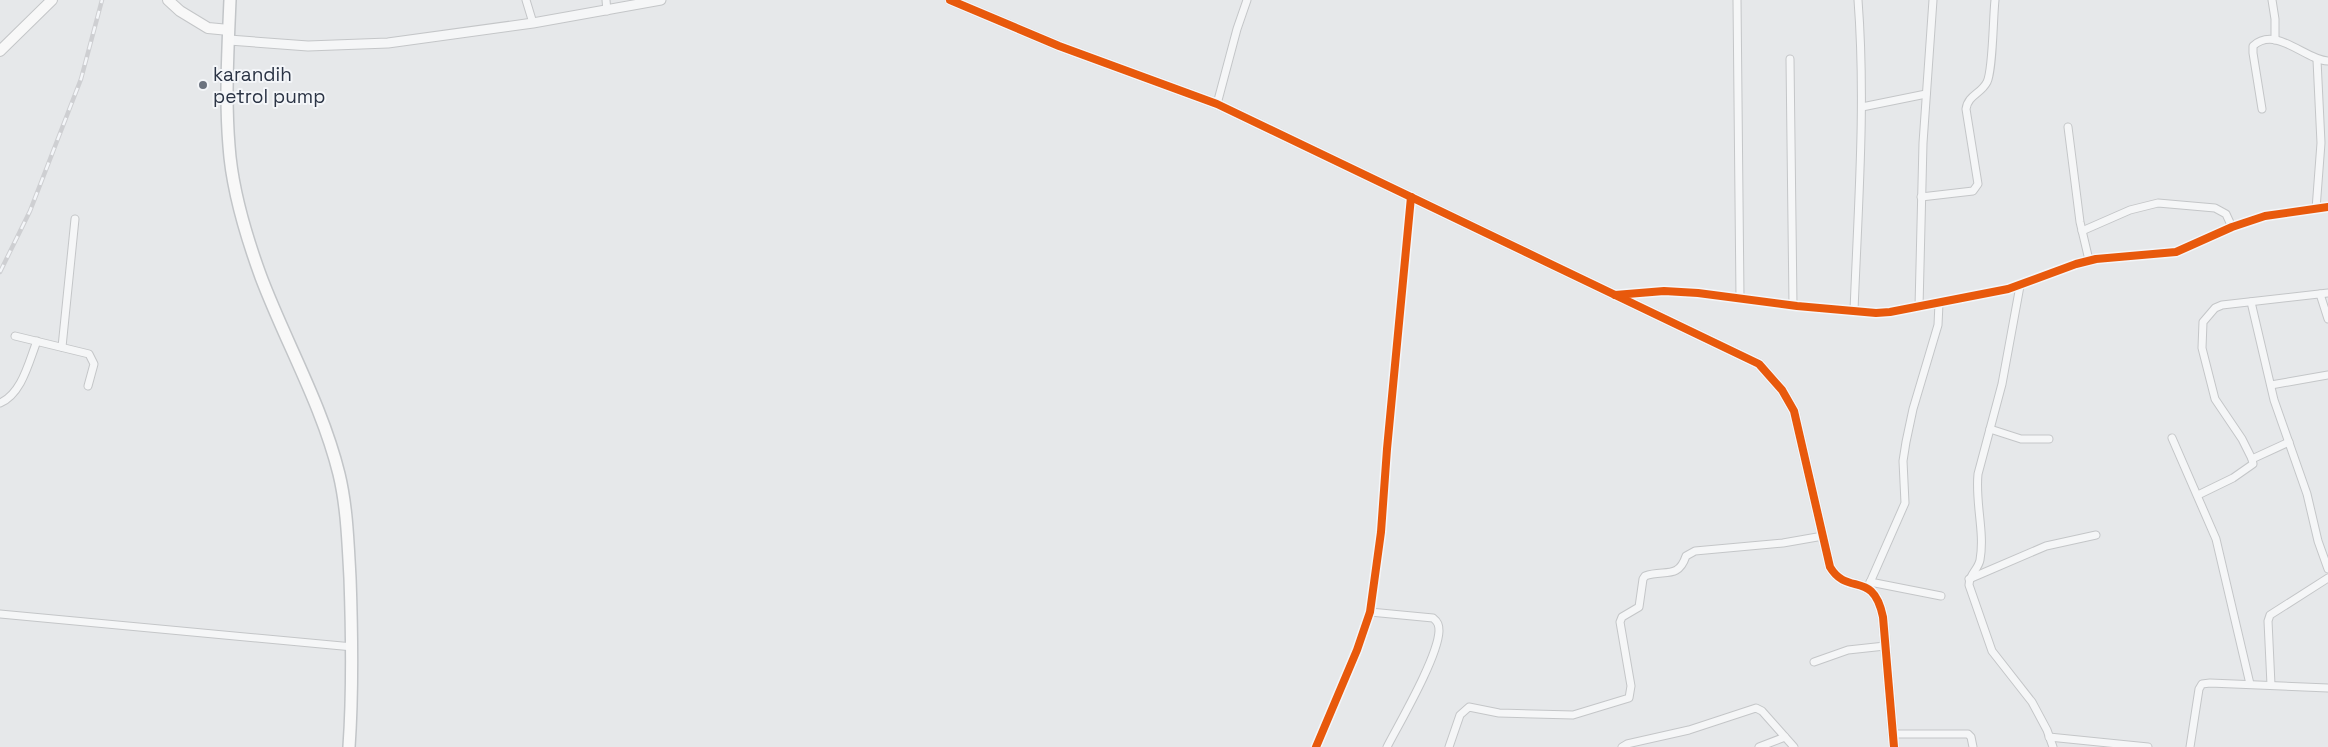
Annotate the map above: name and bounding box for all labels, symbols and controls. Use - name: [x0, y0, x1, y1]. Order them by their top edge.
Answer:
- place label: karandih petrol pump: [213, 62, 325, 109]
- marker: karandih petrol pump: [197, 79, 209, 91]

